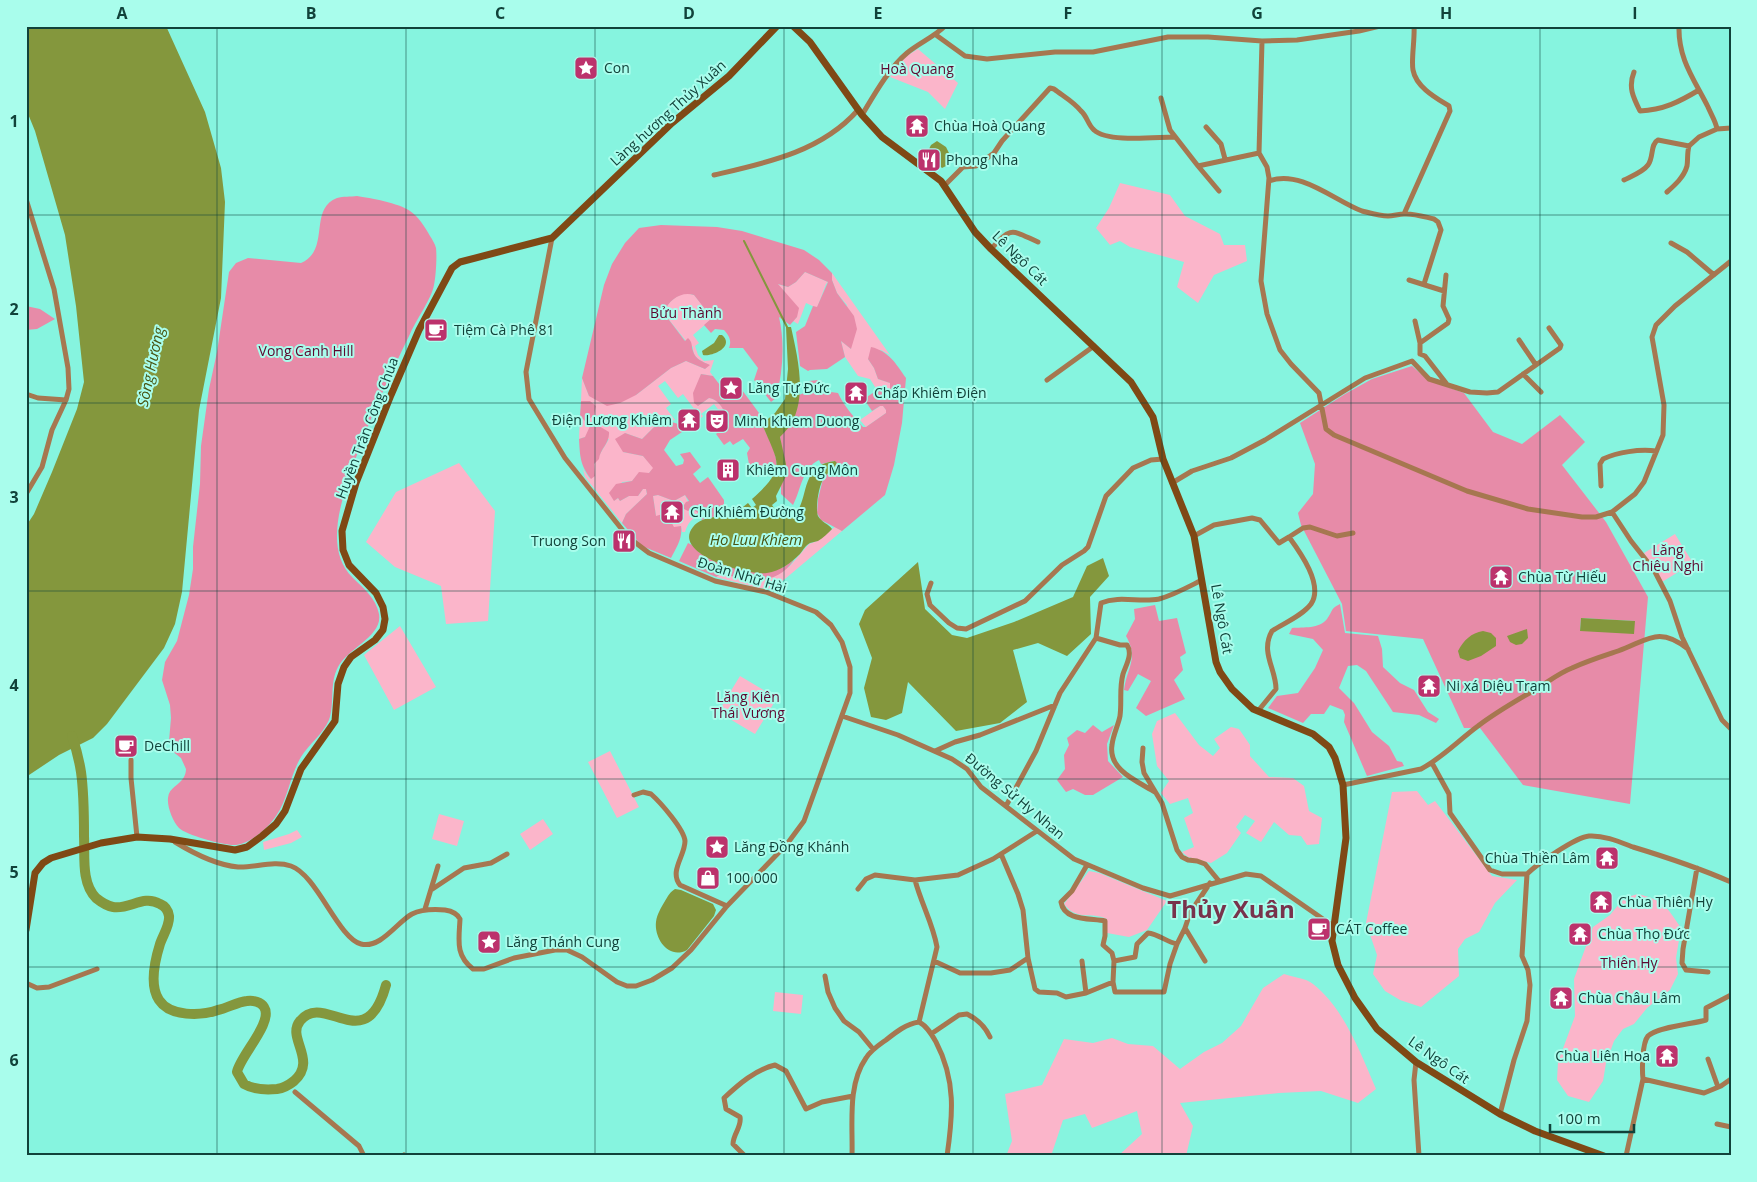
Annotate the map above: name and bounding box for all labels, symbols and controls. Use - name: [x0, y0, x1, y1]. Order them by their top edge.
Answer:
- text: A: [116, 2, 128, 24]
- text: B: [306, 2, 316, 24]
- text: C: [495, 2, 505, 24]
- text: D: [683, 2, 695, 24]
- text: E: [874, 2, 883, 24]
- text: F: [1064, 2, 1072, 24]
- text: G: [1251, 2, 1263, 24]
- text: H: [1440, 2, 1452, 24]
- text: I: [1632, 2, 1638, 24]
- place icon: Con: [573, 55, 599, 81]
- street label: Làng hương Thủy Xuân: [606, 55, 730, 170]
- place label: Con: [604, 58, 630, 77]
- park label: Hoà Quang: [880, 59, 954, 78]
- text: 1: [9, 110, 19, 132]
- temple icon: Chùa Hoà Quang: [904, 113, 930, 139]
- place label: Chùa Hoà Quang: [934, 116, 1045, 135]
- restaurant icon: Phong Nha: [916, 147, 942, 173]
- place label: Phong Nha: [946, 150, 1018, 169]
- street label: Lê Ngô Cát: [988, 226, 1052, 289]
- text: 2: [9, 298, 19, 320]
- park label: Bửu Thành: [650, 303, 722, 322]
- cafe icon: Tiệm Cà Phê 81: [423, 317, 449, 343]
- place label: Tiệm Cà Phê 81: [454, 320, 554, 339]
- water label: Sông Hương: [132, 324, 168, 408]
- park label: Vong Canh Hill: [259, 341, 353, 360]
- street label: Huyền Trân Công Chúa: [331, 354, 402, 501]
- place icon: Lăng Tự Đức: [718, 375, 744, 401]
- place label: Lăng Tự Đức: [748, 378, 830, 397]
- temple icon: Chấp Khiêm Điện: [843, 380, 869, 406]
- place label: Chấp Khiêm Điện: [874, 383, 987, 402]
- temple icon: Điện Lương Khiêm: [676, 407, 702, 433]
- theatre icon: Minh Khiem Duong: [704, 408, 730, 434]
- place label: Điện Lương Khiêm: [552, 410, 672, 429]
- place label: Minh Khiem Duong: [734, 411, 860, 430]
- building icon: Khiêm Cung Môn: [715, 457, 741, 483]
- place label: Khiêm Cung Môn: [746, 460, 858, 479]
- text: 3: [9, 486, 19, 508]
- temple icon: Chí Khiêm Đường: [659, 499, 685, 525]
- place label: Chí Khiêm Đường: [690, 502, 804, 521]
- restaurant icon: Truong Son: [611, 528, 637, 554]
- water label: Ho Luu Khiem: [710, 529, 802, 549]
- place label: Truong Son: [531, 531, 606, 550]
- park label: Lăng Chiêu Nghi: [1632, 540, 1704, 575]
- street label: Đoàn Nhữ Hài: [695, 552, 789, 597]
- temple icon: Chùa Từ Hiếu: [1488, 564, 1514, 590]
- place label: Chùa Từ Hiếu: [1518, 567, 1606, 586]
- street label: Lê Ngô Cát: [1207, 582, 1238, 655]
- temple icon: Ni xá Diệu Trạm: [1416, 673, 1442, 699]
- text: 4: [9, 674, 19, 696]
- place label: Ni xá Diệu Trạm: [1446, 676, 1550, 695]
- park label: Lăng Kiên Thái Vương: [711, 687, 785, 722]
- cafe icon: DeChill: [113, 733, 139, 759]
- place label: DeChill: [144, 736, 190, 755]
- street label: Đường Sử Hy Nhan: [961, 748, 1069, 843]
- place icon: Lăng Đồng Khánh: [704, 834, 730, 860]
- place label: Lăng Đồng Khánh: [734, 837, 849, 856]
- temple icon: Chùa Thiền Lâm: [1594, 845, 1620, 871]
- place label: Chùa Thiền Lâm: [1485, 848, 1590, 867]
- text: 5: [9, 861, 19, 883]
- shop icon: 100 000: [695, 865, 721, 891]
- place label: 100 000: [726, 868, 778, 887]
- temple icon: Chùa Thiên Hy: [1588, 889, 1614, 915]
- district label: Thủy Xuân: [1167, 892, 1295, 925]
- place label: Chùa Thiên Hy: [1618, 892, 1714, 911]
- cafe icon: CÁT Coffee: [1306, 916, 1332, 942]
- place label: CÁT Coffee: [1336, 919, 1408, 938]
- temple icon: Chùa Thọ Đức: [1567, 921, 1593, 947]
- place label: Chùa Thọ Đức: [1598, 924, 1690, 943]
- place icon: Lăng Thánh Cung: [476, 929, 502, 955]
- place label: Lăng Thánh Cung: [506, 932, 620, 951]
- park label: Thiên Hy: [1600, 953, 1659, 972]
- temple icon: Chùa Châu Lâm: [1548, 985, 1574, 1011]
- place label: Chùa Châu Lâm: [1578, 988, 1681, 1007]
- street label: Lê Ngô Cát: [1405, 1032, 1474, 1088]
- temple icon: Chùa Liên Hoa: [1654, 1043, 1680, 1069]
- place label: Chùa Liên Hoa: [1555, 1046, 1650, 1065]
- text: 6: [9, 1049, 19, 1071]
- scale bar: [1550, 1102, 1633, 1134]
- text: 100 m: [1557, 1108, 1601, 1128]

